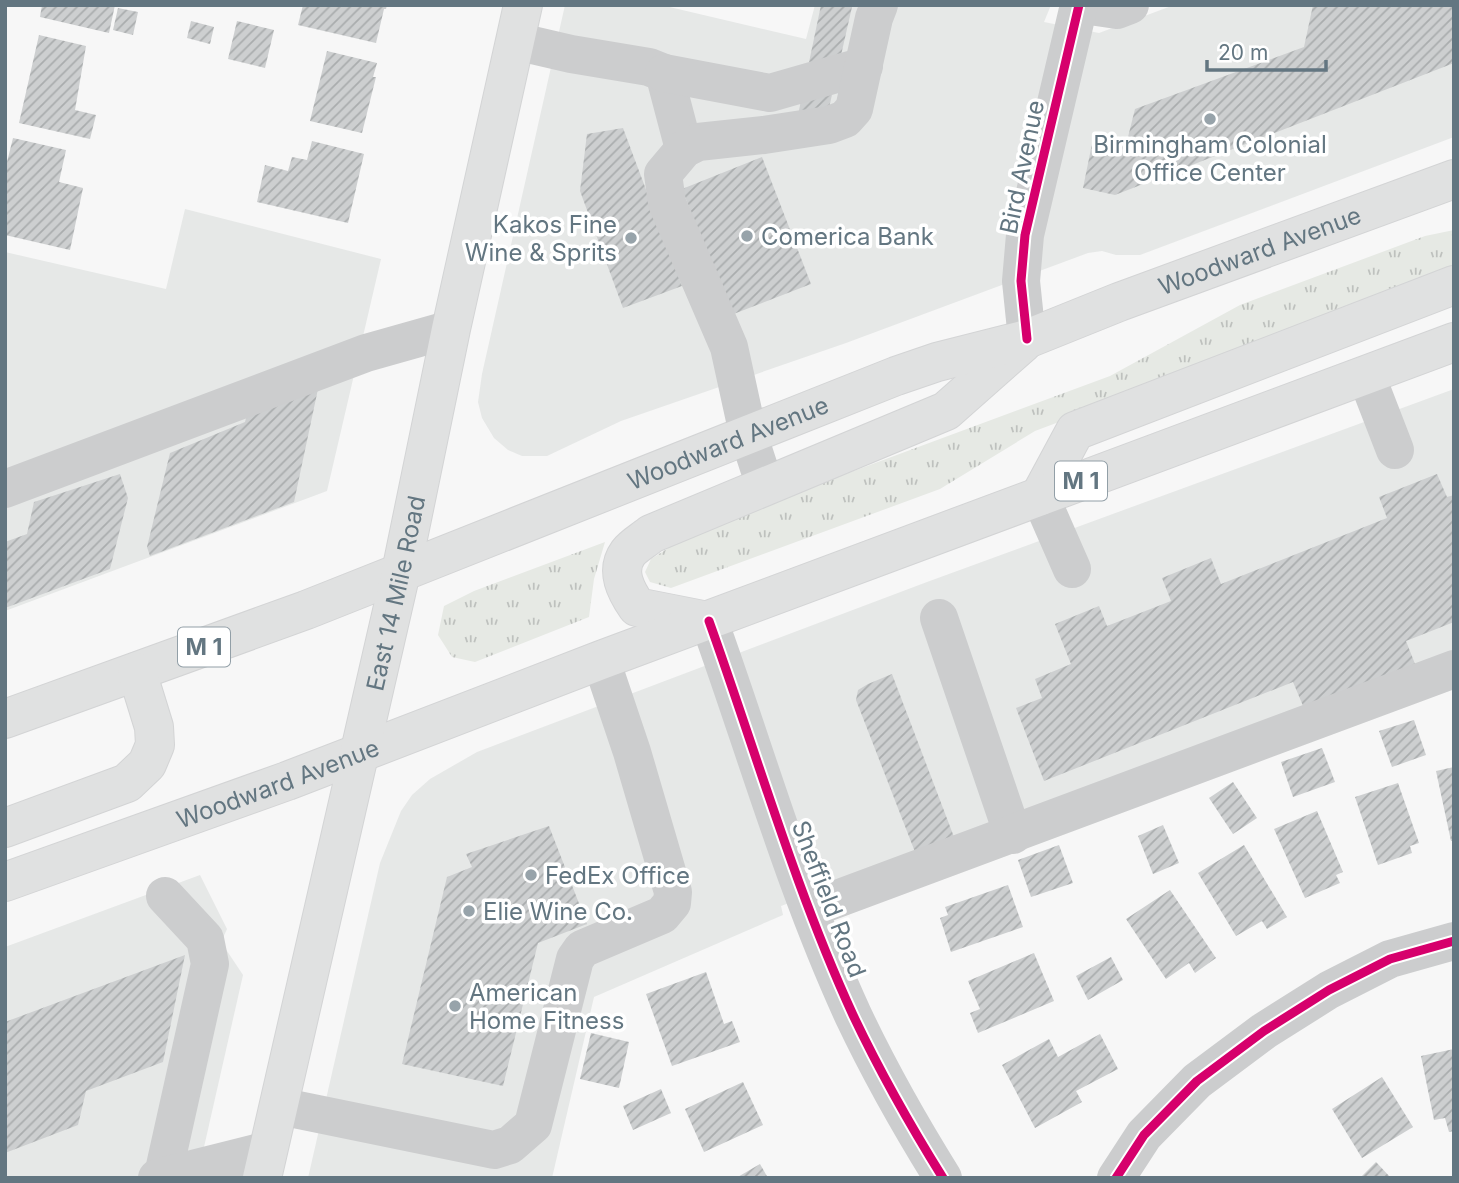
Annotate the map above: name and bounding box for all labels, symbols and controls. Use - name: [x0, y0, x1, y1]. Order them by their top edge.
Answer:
- scale bar: [1207, 28, 1326, 72]
- text: 20 m: [1218, 40, 1268, 65]
- street label: Bird Avenue: [994, 98, 1050, 236]
- marker: Birmingham Colonial Office Center: [1202, 111, 1218, 127]
- place label: Birmingham Colonial Office Center: [1093, 130, 1327, 187]
- street label: Woodward Avenue: [1154, 200, 1365, 301]
- place label: Kakos Fine Wine & Sprits: [465, 210, 617, 267]
- place label: Comerica Bank: [761, 222, 934, 251]
- marker: Comerica Bank: [739, 228, 755, 244]
- marker: Kakos Fine Wine & Sprits: [623, 230, 639, 246]
- street label: Woodward Avenue: [623, 390, 832, 496]
- road number: M 1: [1055, 461, 1107, 500]
- street label: East 14 Mile Road: [360, 493, 431, 694]
- road number: M 1: [178, 628, 230, 666]
- street label: Woodward Avenue: [173, 733, 383, 834]
- street label: Sheffield Road: [786, 817, 872, 981]
- place label: FedEx Office: [545, 861, 690, 890]
- marker: FedEx Office: [523, 867, 539, 883]
- place label: Elie Wine Co.: [483, 897, 633, 926]
- marker: Elie Wine Co.: [461, 903, 477, 919]
- place label: American Home Fitness: [469, 978, 624, 1035]
- marker: American Home Fitness: [447, 998, 463, 1014]

